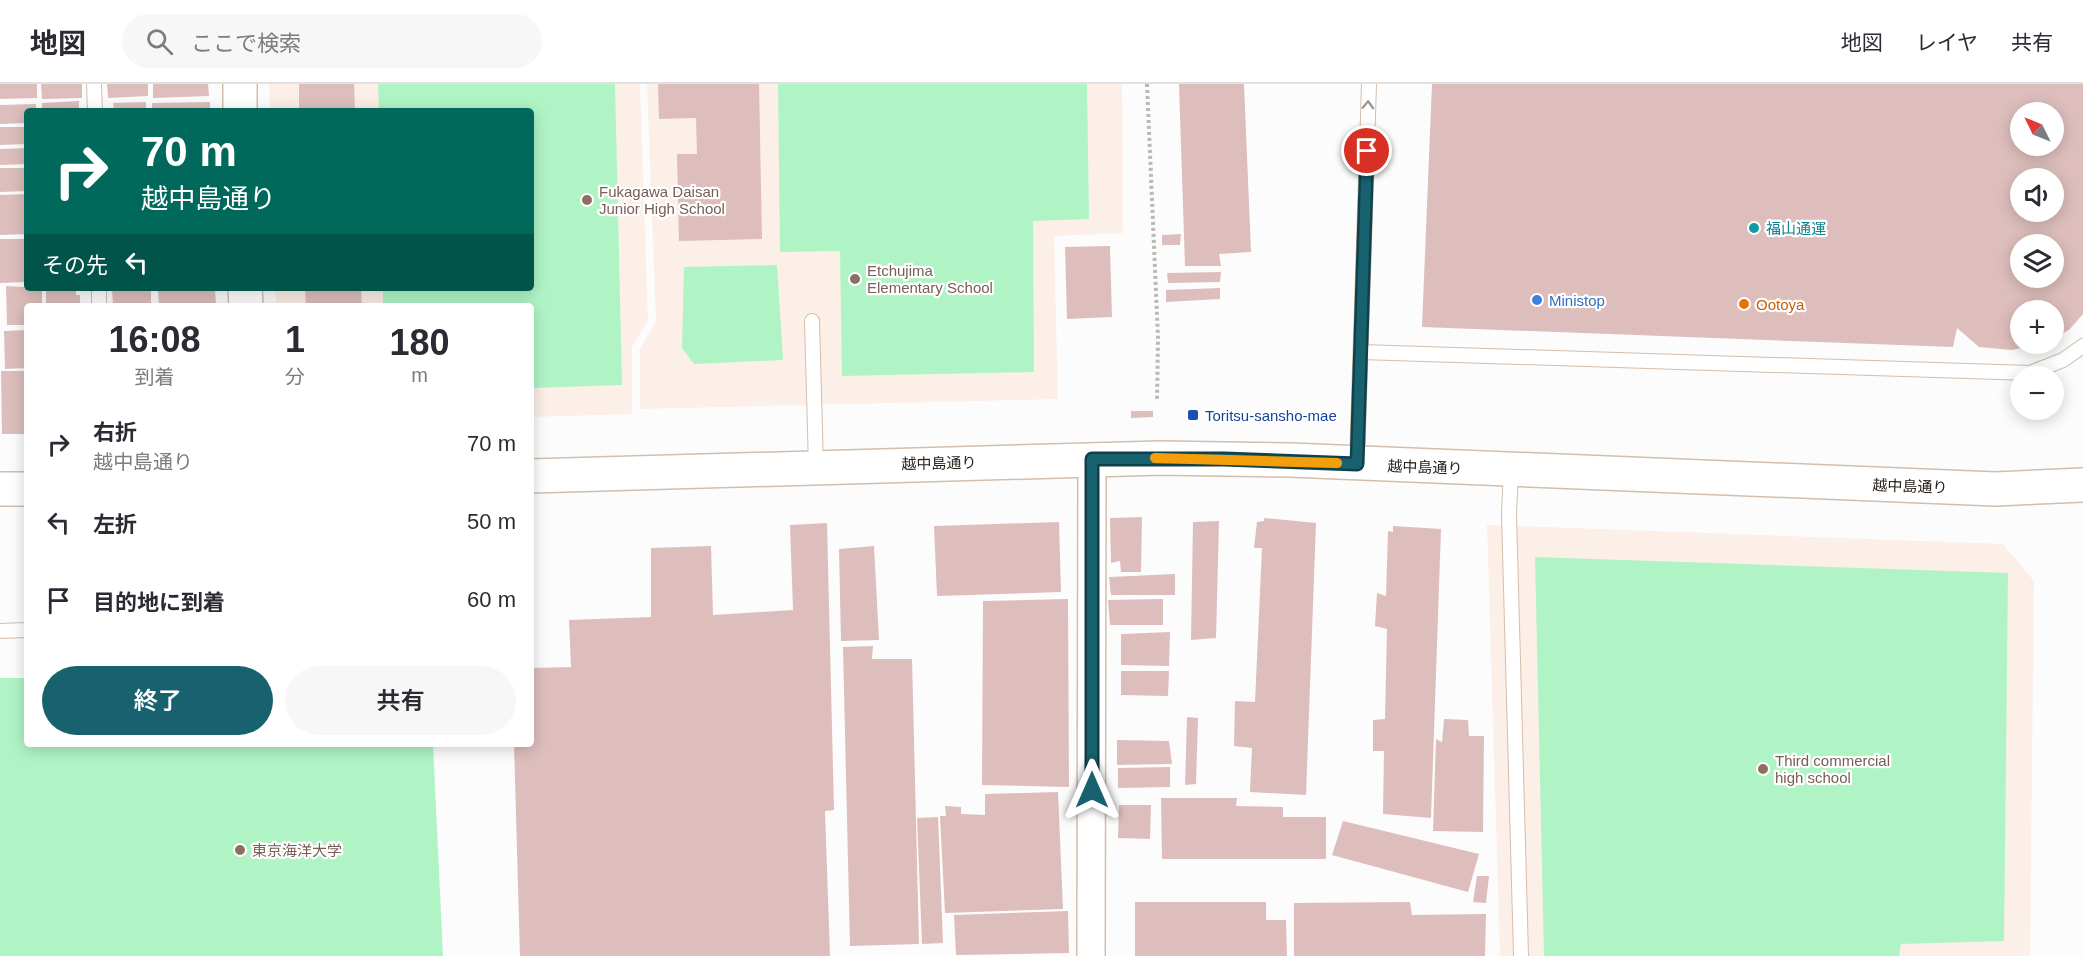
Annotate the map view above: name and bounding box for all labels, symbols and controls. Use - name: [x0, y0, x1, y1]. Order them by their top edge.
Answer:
- search box: [122, 14, 542, 68]
- icon: search: [143, 25, 176, 58]
- text: 地図: [30, 28, 86, 59]
- text: ここで検索: [191, 31, 301, 56]
- text: 地図: [1841, 31, 1883, 54]
- text: レイヤ: [1916, 31, 1978, 54]
- text: 共有: [2011, 31, 2053, 54]
- one-way arrow: [1362, 100, 1375, 109]
- north arrow: [2010, 102, 2064, 156]
- map controls: [2010, 102, 2064, 420]
- pin: [1341, 125, 1392, 176]
- text: 70 m: [141, 128, 237, 175]
- icon: right: [42, 132, 120, 210]
- icon: arrive: [1350, 134, 1383, 167]
- button: sound: [2010, 168, 2064, 222]
- place label: Fukagawa Daisan Junior High School: [599, 183, 725, 217]
- text: 越中島通り: [141, 184, 276, 214]
- marker: Fukagawa Daisan Junior High School: [580, 193, 594, 207]
- place label: 福山通運: [1766, 220, 1826, 237]
- marker: 福山通運: [1747, 221, 1761, 235]
- button: layers: [2010, 234, 2064, 288]
- icon: left: [120, 246, 153, 279]
- text: その先: [42, 253, 108, 278]
- place label: Etchujima Elementary School: [867, 262, 993, 296]
- marker: Etchujima Elementary School: [848, 272, 862, 286]
- place label: Ministop: [1549, 292, 1605, 309]
- marker: Ministop: [1530, 293, 1544, 307]
- place label: Ootoya: [1756, 296, 1805, 313]
- marker: Ootoya: [1737, 297, 1751, 311]
- button: +: [2010, 300, 2064, 354]
- text: 16:08: [108, 319, 201, 360]
- text: 1: [285, 319, 305, 360]
- text: 180: [389, 322, 450, 363]
- text: m: [411, 364, 428, 386]
- text: 到着: [134, 366, 174, 388]
- text: 分: [285, 366, 305, 388]
- button: −: [2010, 366, 2064, 420]
- place label: Toritsu-sansho-mae: [1205, 407, 1337, 424]
- marker: Toritsu-sansho-mae: [1186, 408, 1200, 422]
- text: 右折: [93, 420, 137, 445]
- icon: right: [42, 428, 75, 461]
- text: 70 m: [467, 431, 516, 456]
- text: 越中島通り: [93, 451, 193, 473]
- street label: 越中島通り: [900, 454, 977, 472]
- street label: 越中島通り: [1386, 457, 1463, 477]
- street label: 越中島通り: [1871, 476, 1948, 496]
- icon: left: [42, 506, 75, 539]
- text: 50 m: [467, 509, 516, 534]
- text: 左折: [93, 512, 137, 537]
- icon: arrive: [42, 584, 75, 617]
- text: 60 m: [467, 587, 516, 612]
- text: 目的地に到着: [93, 590, 225, 615]
- button: 終了: [42, 666, 273, 735]
- button: 共有: [285, 666, 516, 735]
- place label: Third commercial high school: [1775, 752, 1890, 786]
- position arrow: [1060, 758, 1124, 822]
- marker: Third commercial high school: [1756, 762, 1770, 776]
- place label: 東京海洋大学: [252, 842, 342, 859]
- marker: 東京海洋大学: [233, 843, 247, 857]

